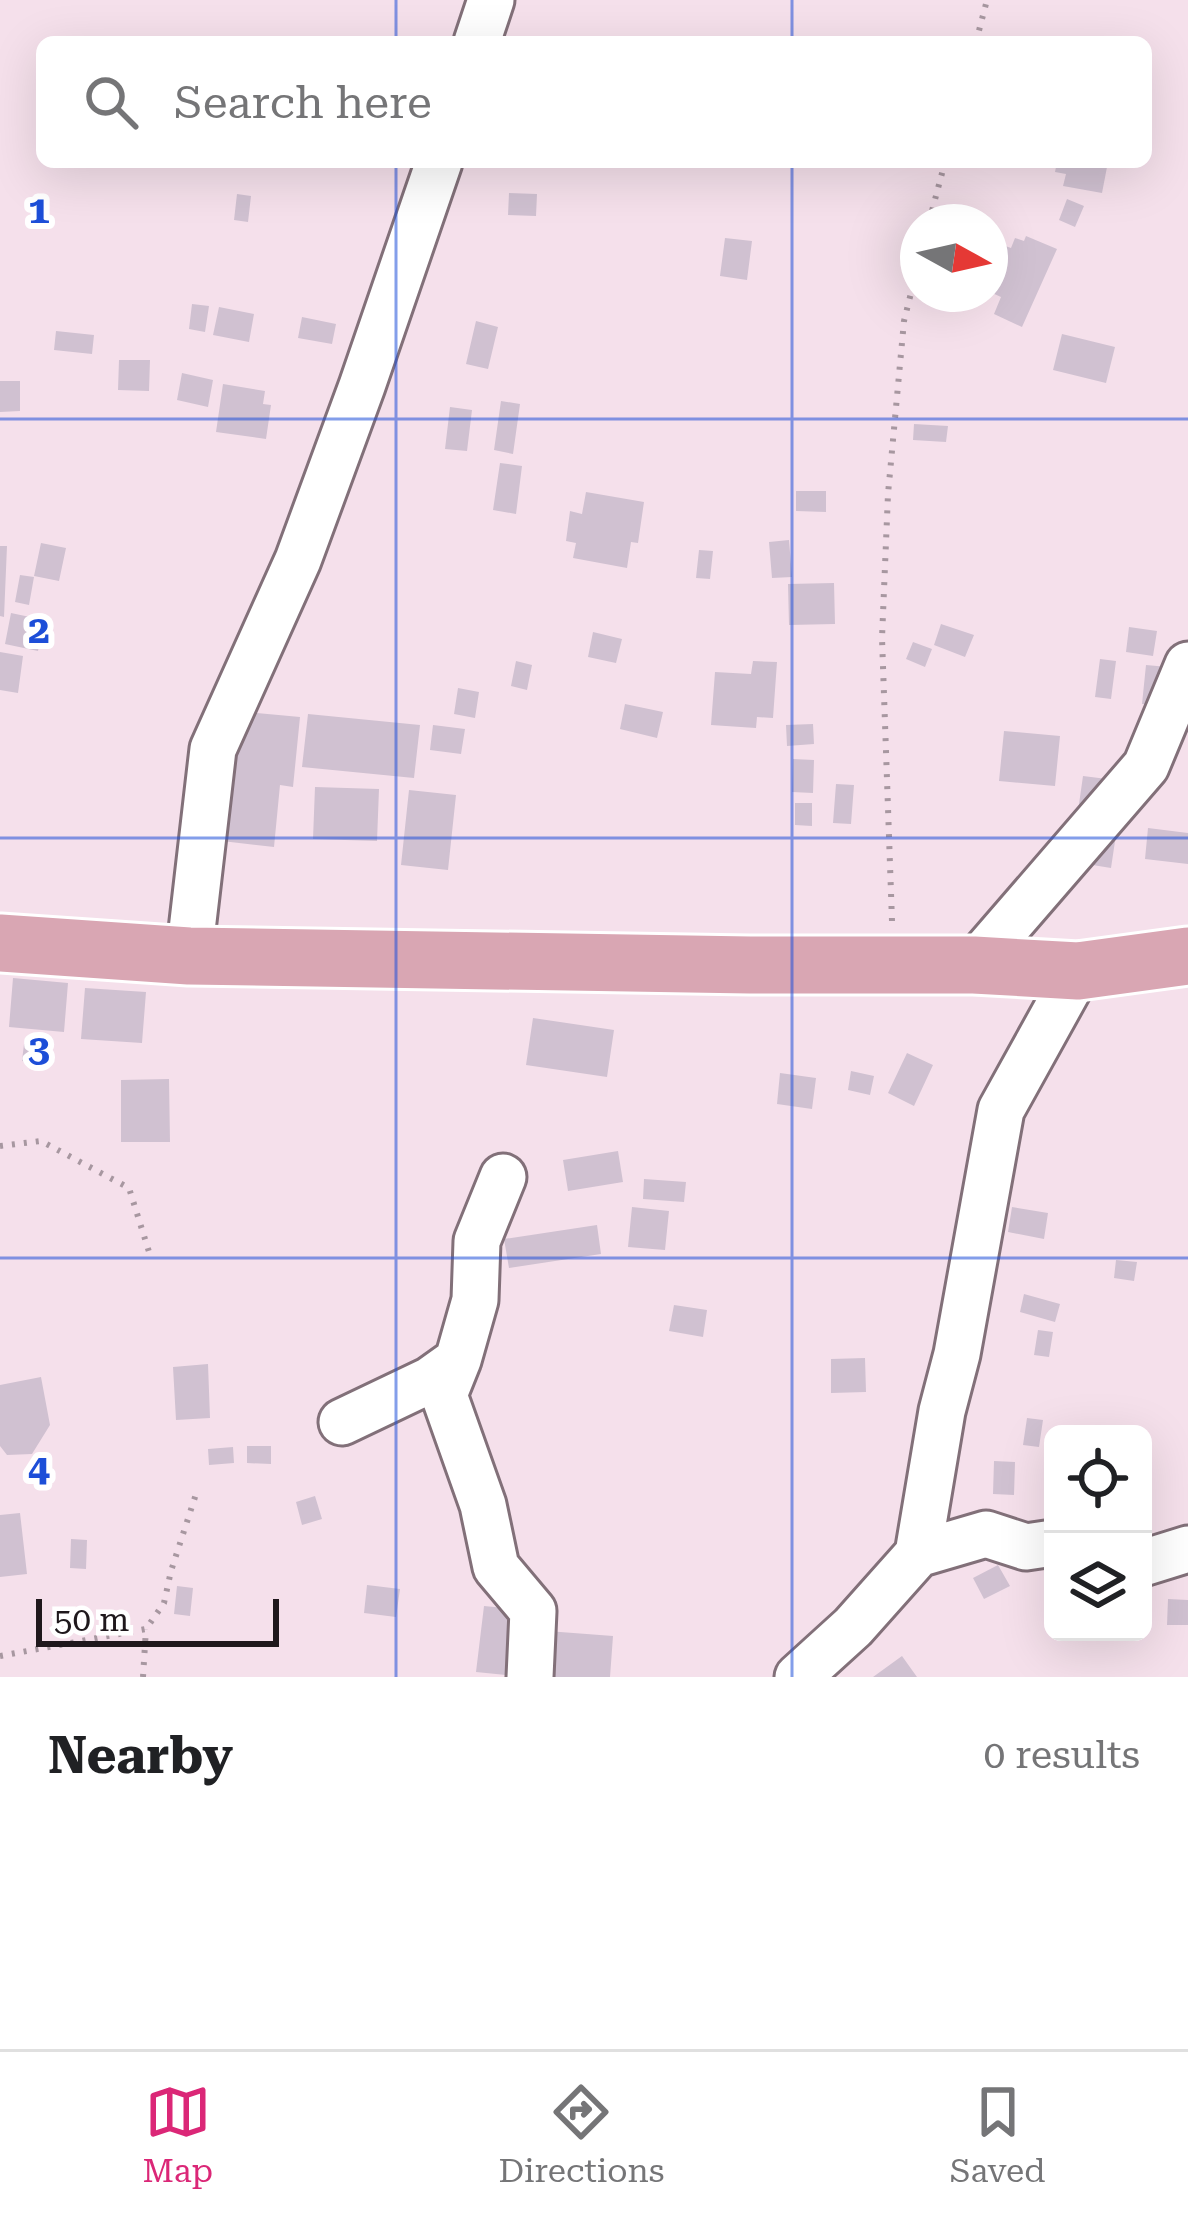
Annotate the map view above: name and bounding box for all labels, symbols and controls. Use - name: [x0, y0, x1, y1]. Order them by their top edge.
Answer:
- search box: [36, 36, 1152, 168]
- icon: search: [78, 69, 144, 135]
- text: Search here: [174, 76, 432, 129]
- text: 1: [28, 187, 50, 233]
- north arrow: [900, 204, 1008, 312]
- text: 2: [28, 607, 50, 653]
- text: 3: [28, 1026, 50, 1072]
- map controls: [1044, 1425, 1152, 1641]
- button: locate: [1044, 1425, 1152, 1533]
- text: 4: [28, 1445, 50, 1491]
- button: layers: [1044, 1533, 1152, 1641]
- scale bar: [36, 1593, 279, 1646]
- text: 50 m: [54, 1600, 129, 1639]
- text: Nearby: [48, 1726, 233, 1785]
- text: 0 results: [983, 1732, 1140, 1778]
- tab: Map: [143, 2079, 213, 2190]
- tab: Directions: [498, 2079, 664, 2190]
- tab: Saved: [950, 2079, 1045, 2190]

